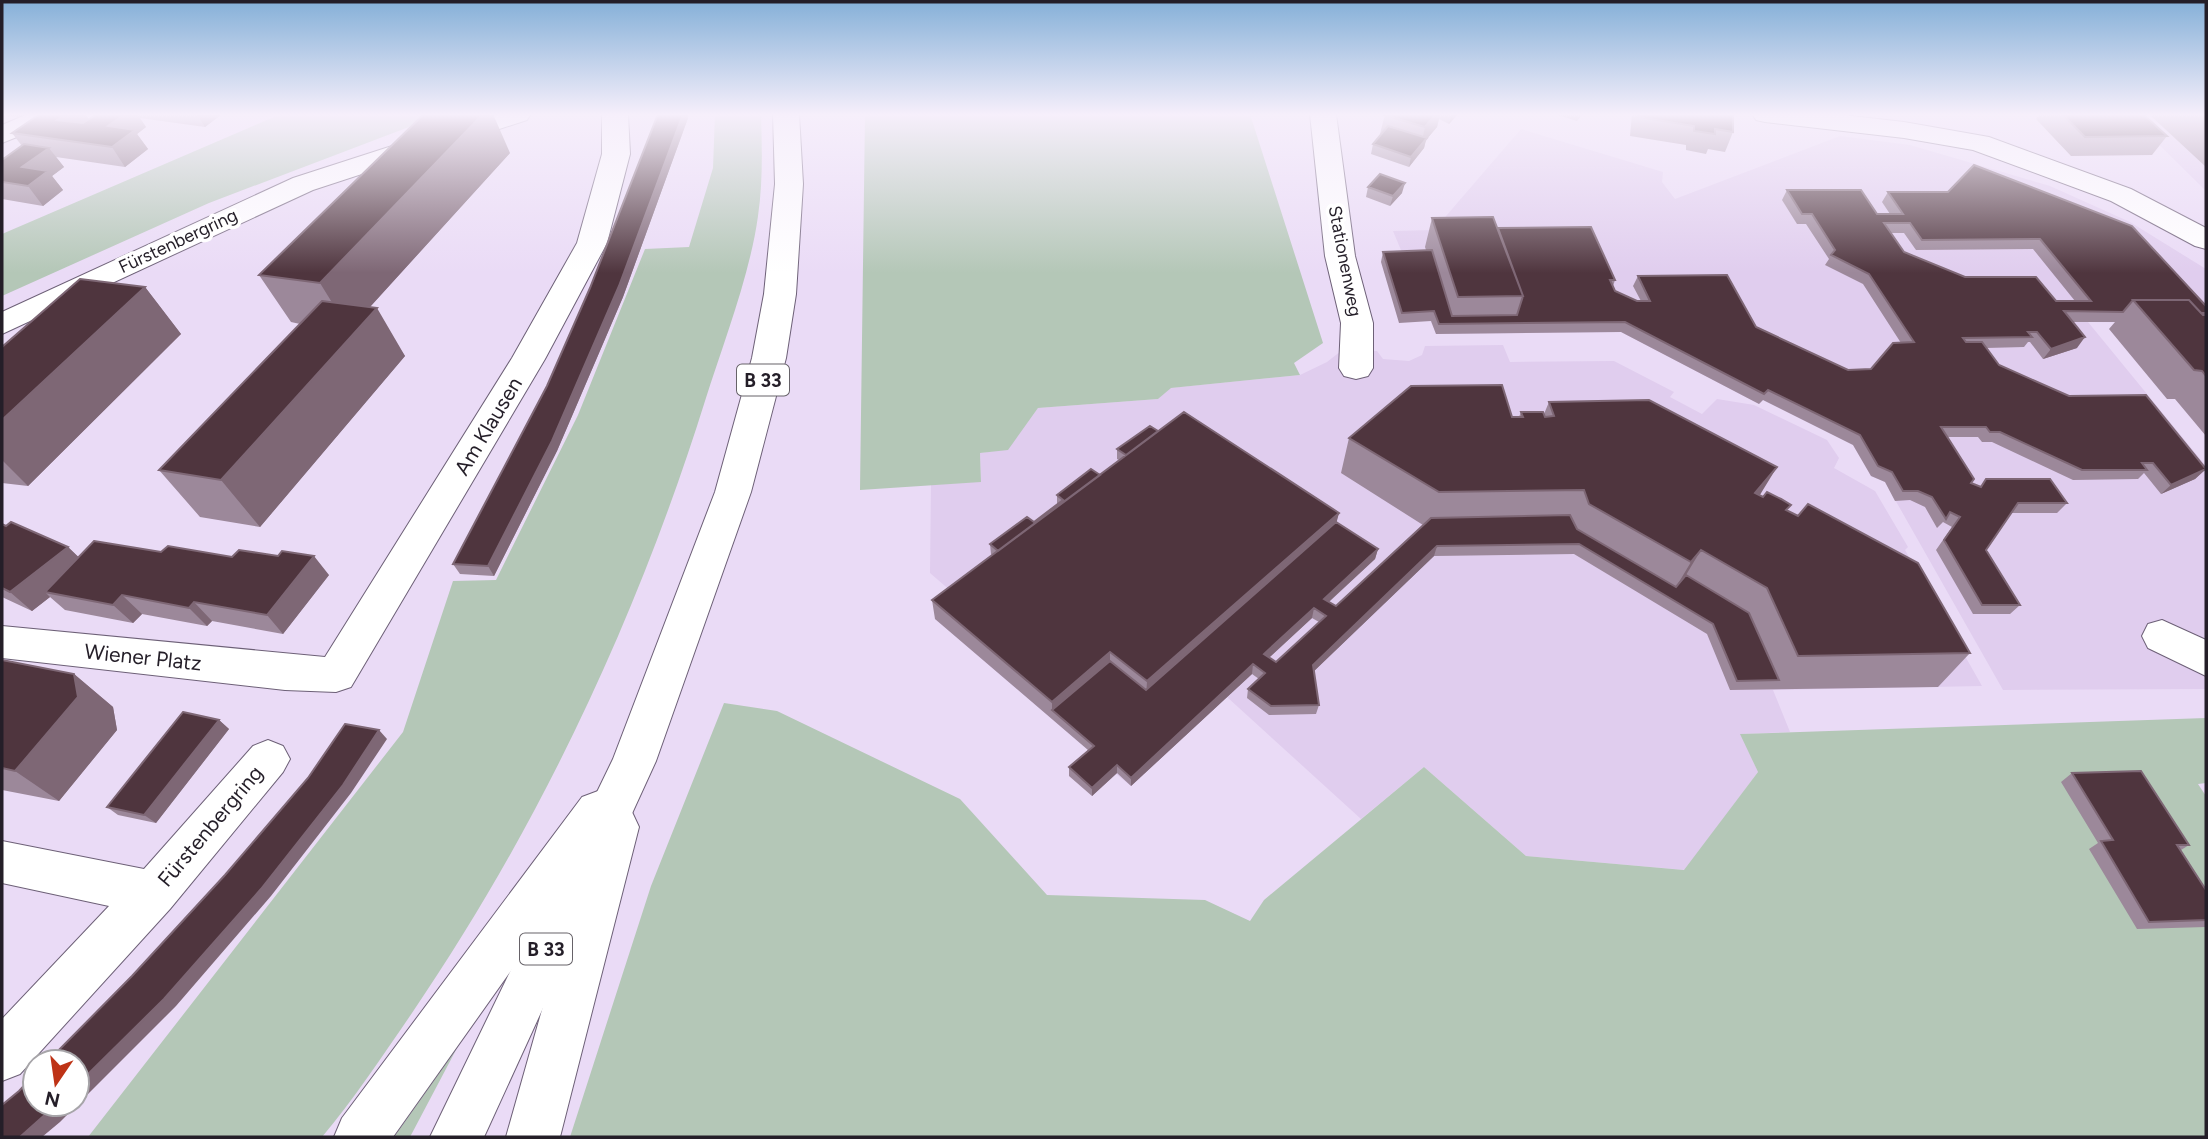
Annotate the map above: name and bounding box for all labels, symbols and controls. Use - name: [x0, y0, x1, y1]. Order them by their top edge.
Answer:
- street label: Fürstenbergring: [115, 204, 241, 278]
- street label: Stationenweg: [1323, 204, 1367, 318]
- road number: B 33: [737, 364, 789, 396]
- street label: Am Klausen: [449, 372, 527, 480]
- street label: Wiener Platz: [83, 638, 203, 676]
- street label: Fürstenbergring: [152, 760, 268, 892]
- road number: B 33: [520, 934, 572, 965]
- north arrow: [21, 1048, 91, 1118]
- text: N: [43, 1086, 62, 1112]

